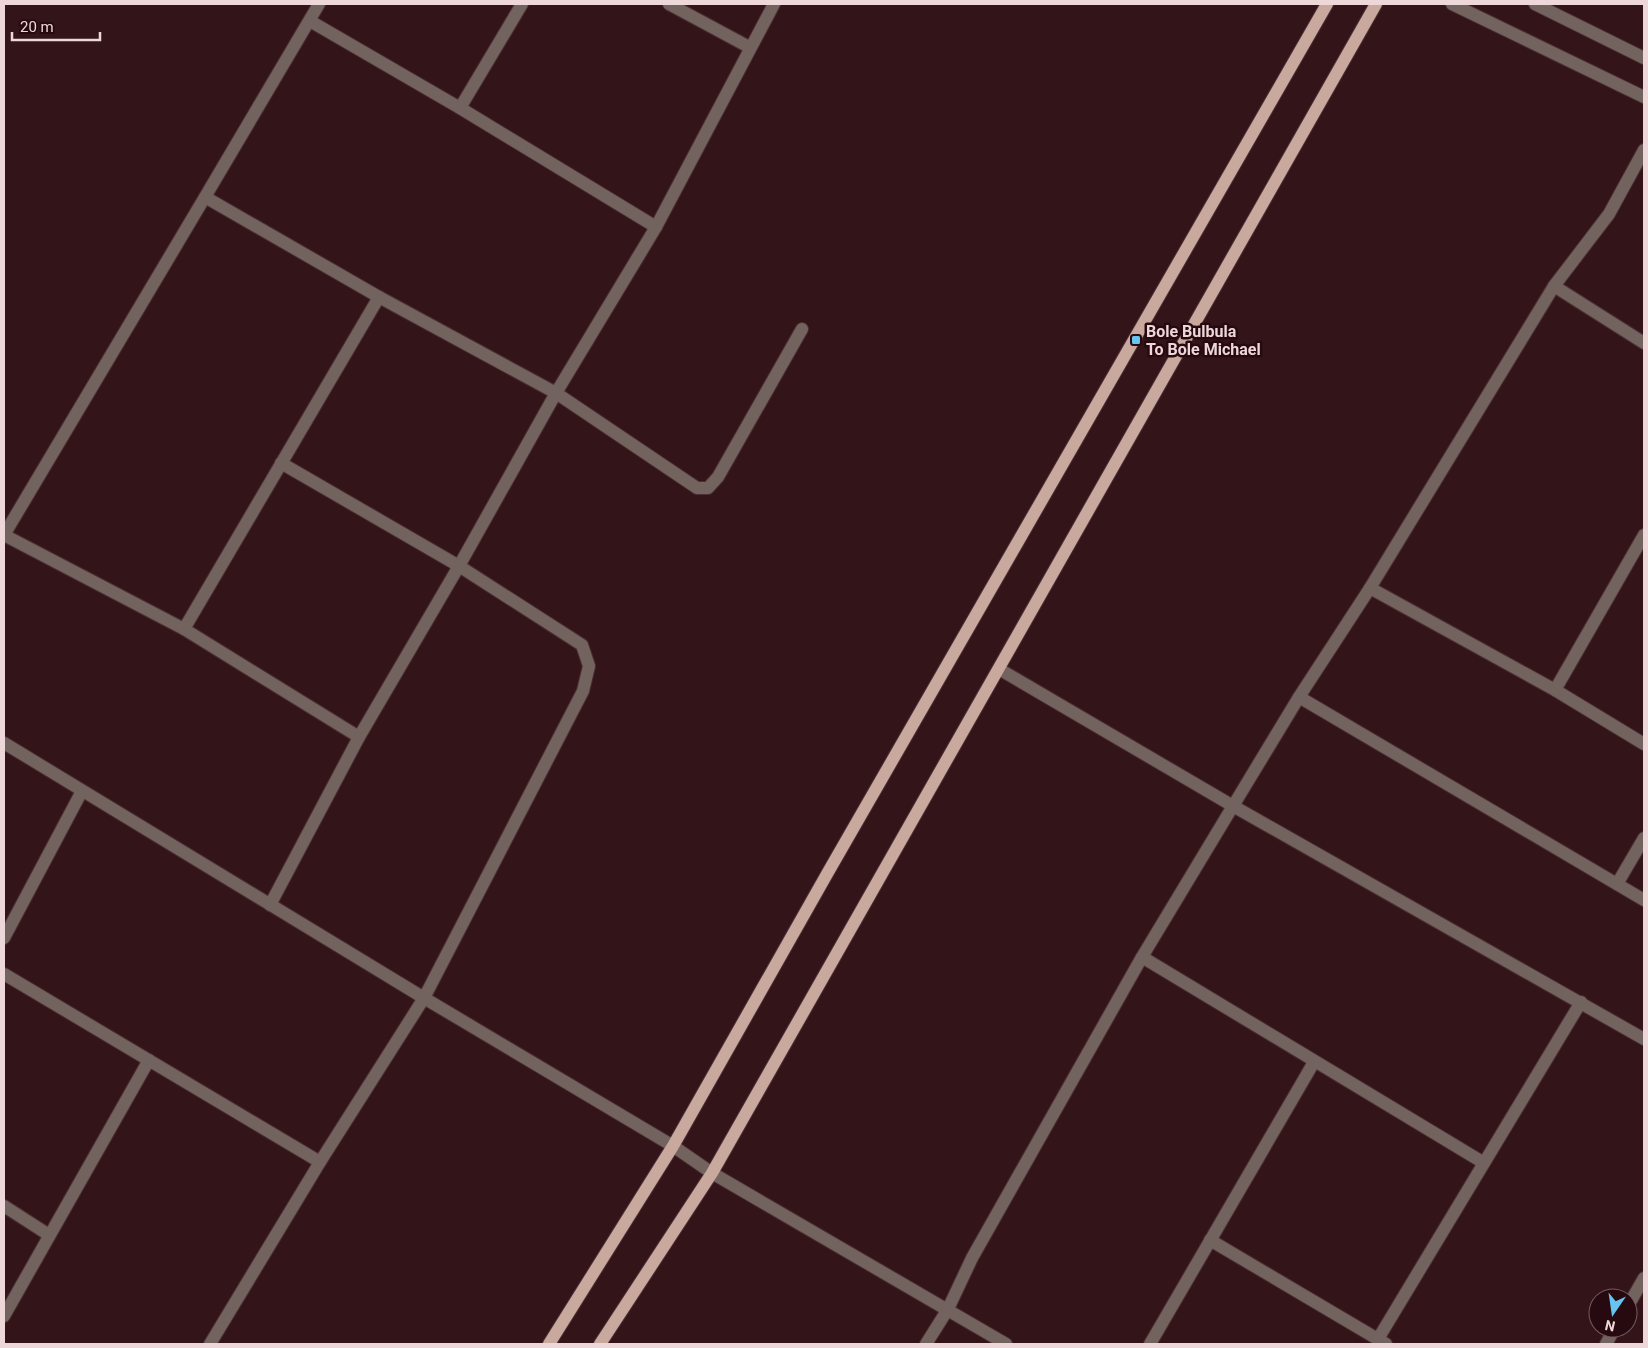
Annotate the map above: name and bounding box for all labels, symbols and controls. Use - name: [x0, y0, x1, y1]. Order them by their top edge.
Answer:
- scale bar: [12, 10, 100, 42]
- text: 20 m: [20, 18, 54, 36]
- place label: Bole Bulbula To Bole Michael: [1146, 322, 1261, 359]
- marker: Bole Bulbula To Bole Michael: [1130, 334, 1142, 346]
- north arrow: [1588, 1288, 1638, 1338]
- text: N: [1603, 1317, 1617, 1335]

